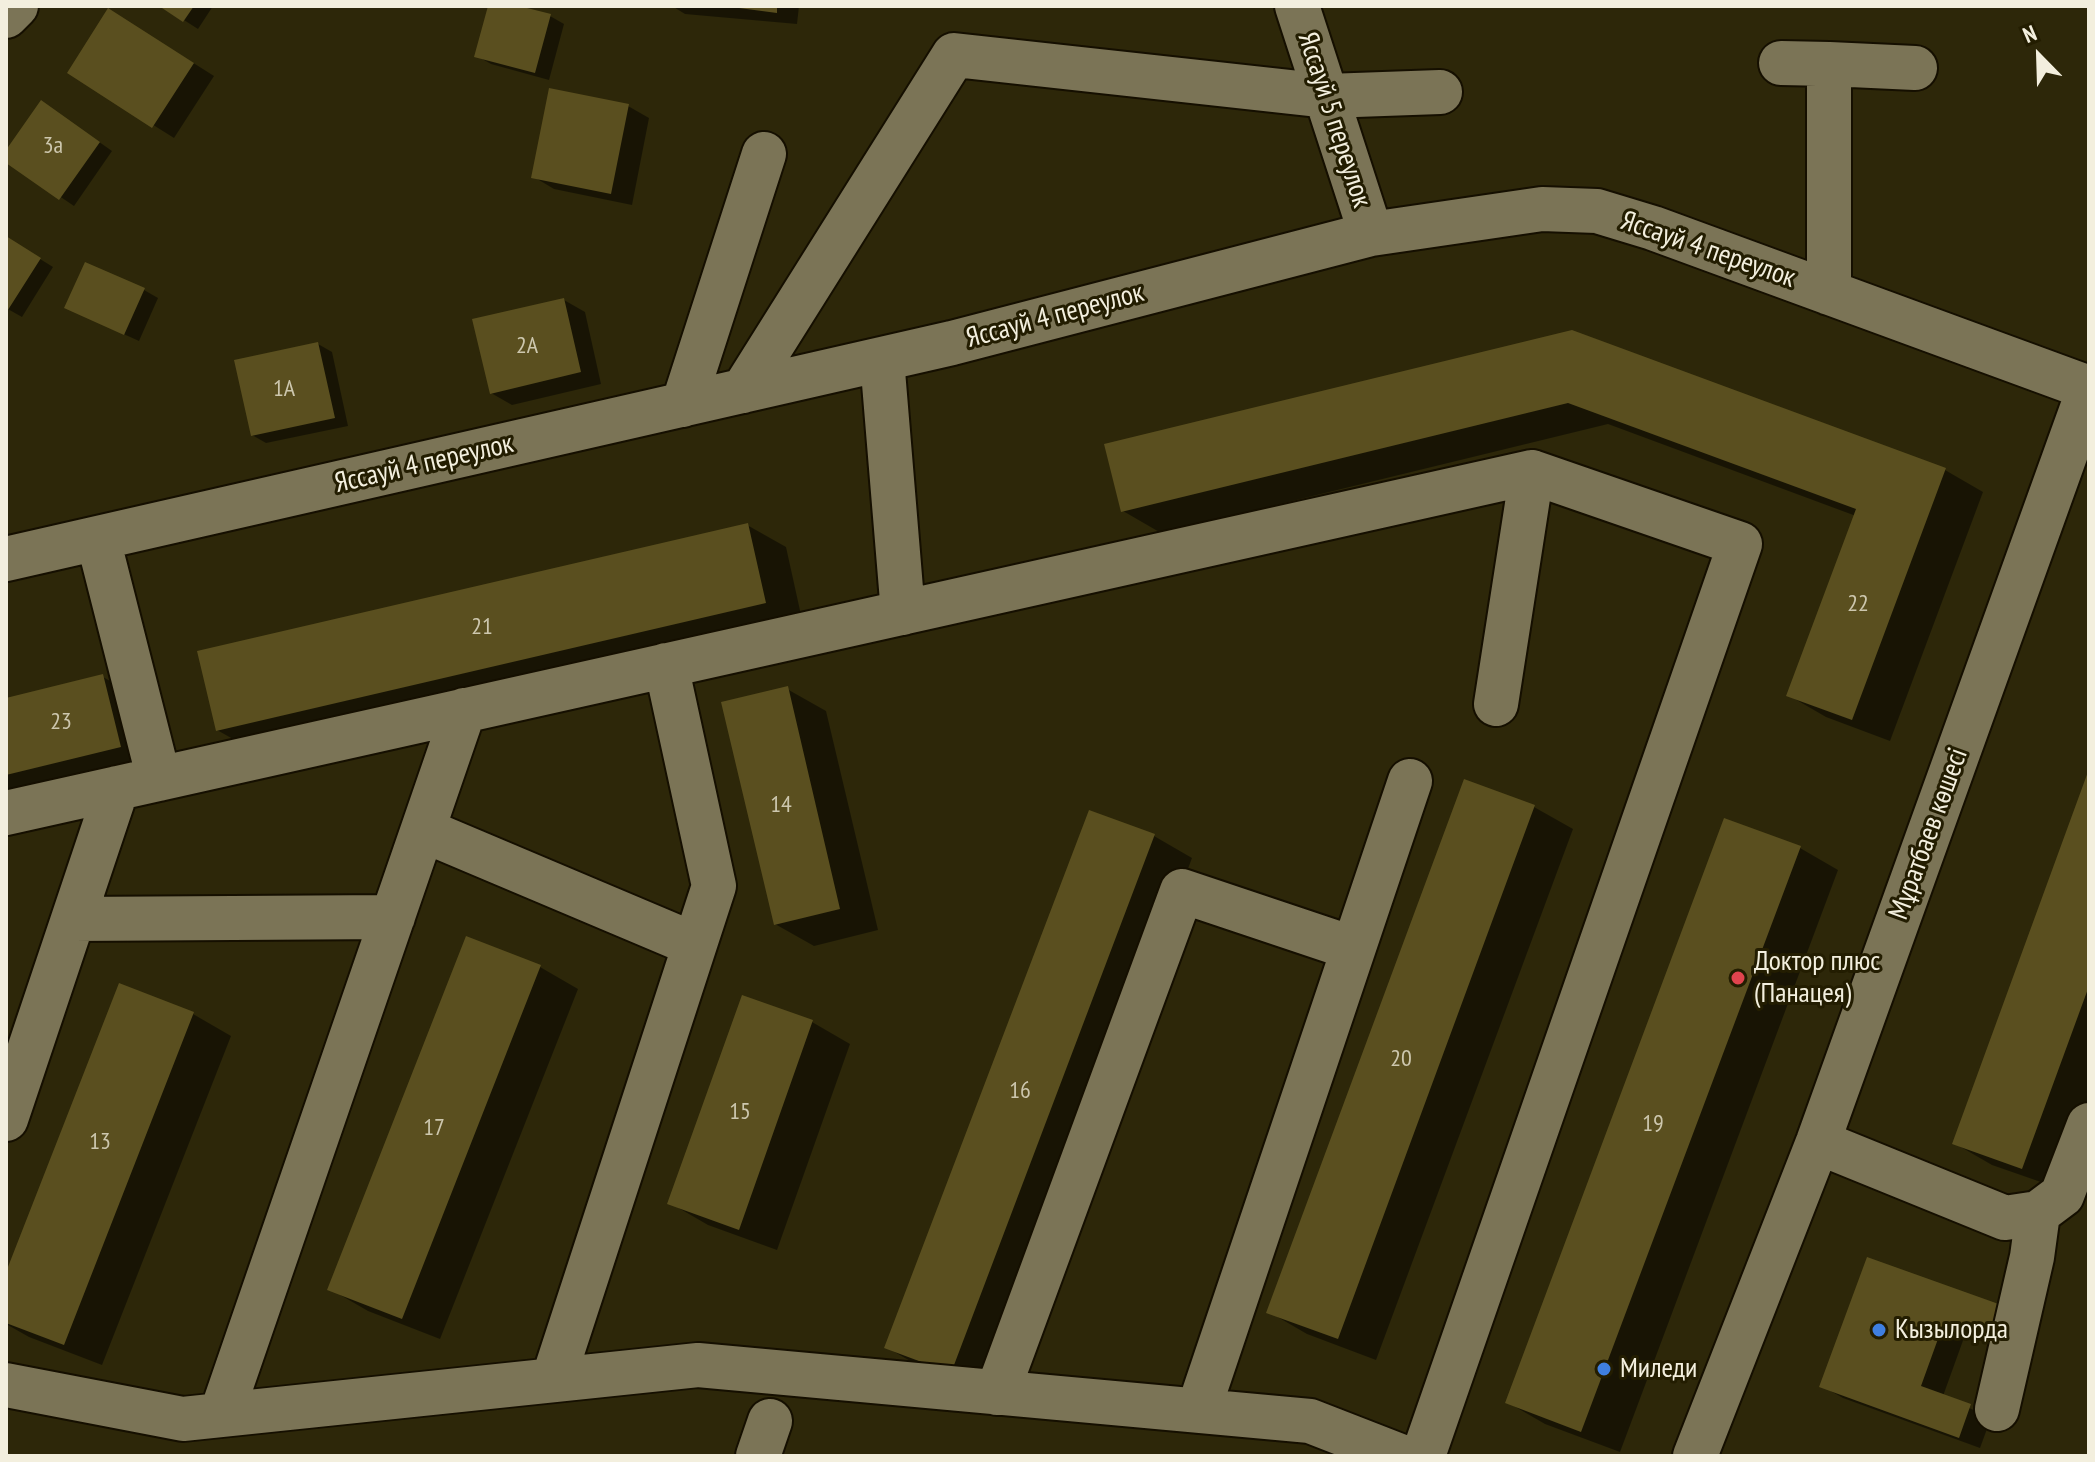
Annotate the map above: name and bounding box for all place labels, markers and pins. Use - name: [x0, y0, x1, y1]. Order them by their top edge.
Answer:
- place label: Доктор плюс (Панацея): [1754, 945, 1880, 1011]
- marker: Доктор плюс (Панацея): [1729, 969, 1747, 987]
- place label: Кызылорда: [1895, 1313, 2008, 1347]
- marker: Кызылорда: [1870, 1321, 1888, 1339]
- place label: Миледи: [1620, 1352, 1697, 1386]
- marker: Миледи: [1595, 1360, 1613, 1378]

